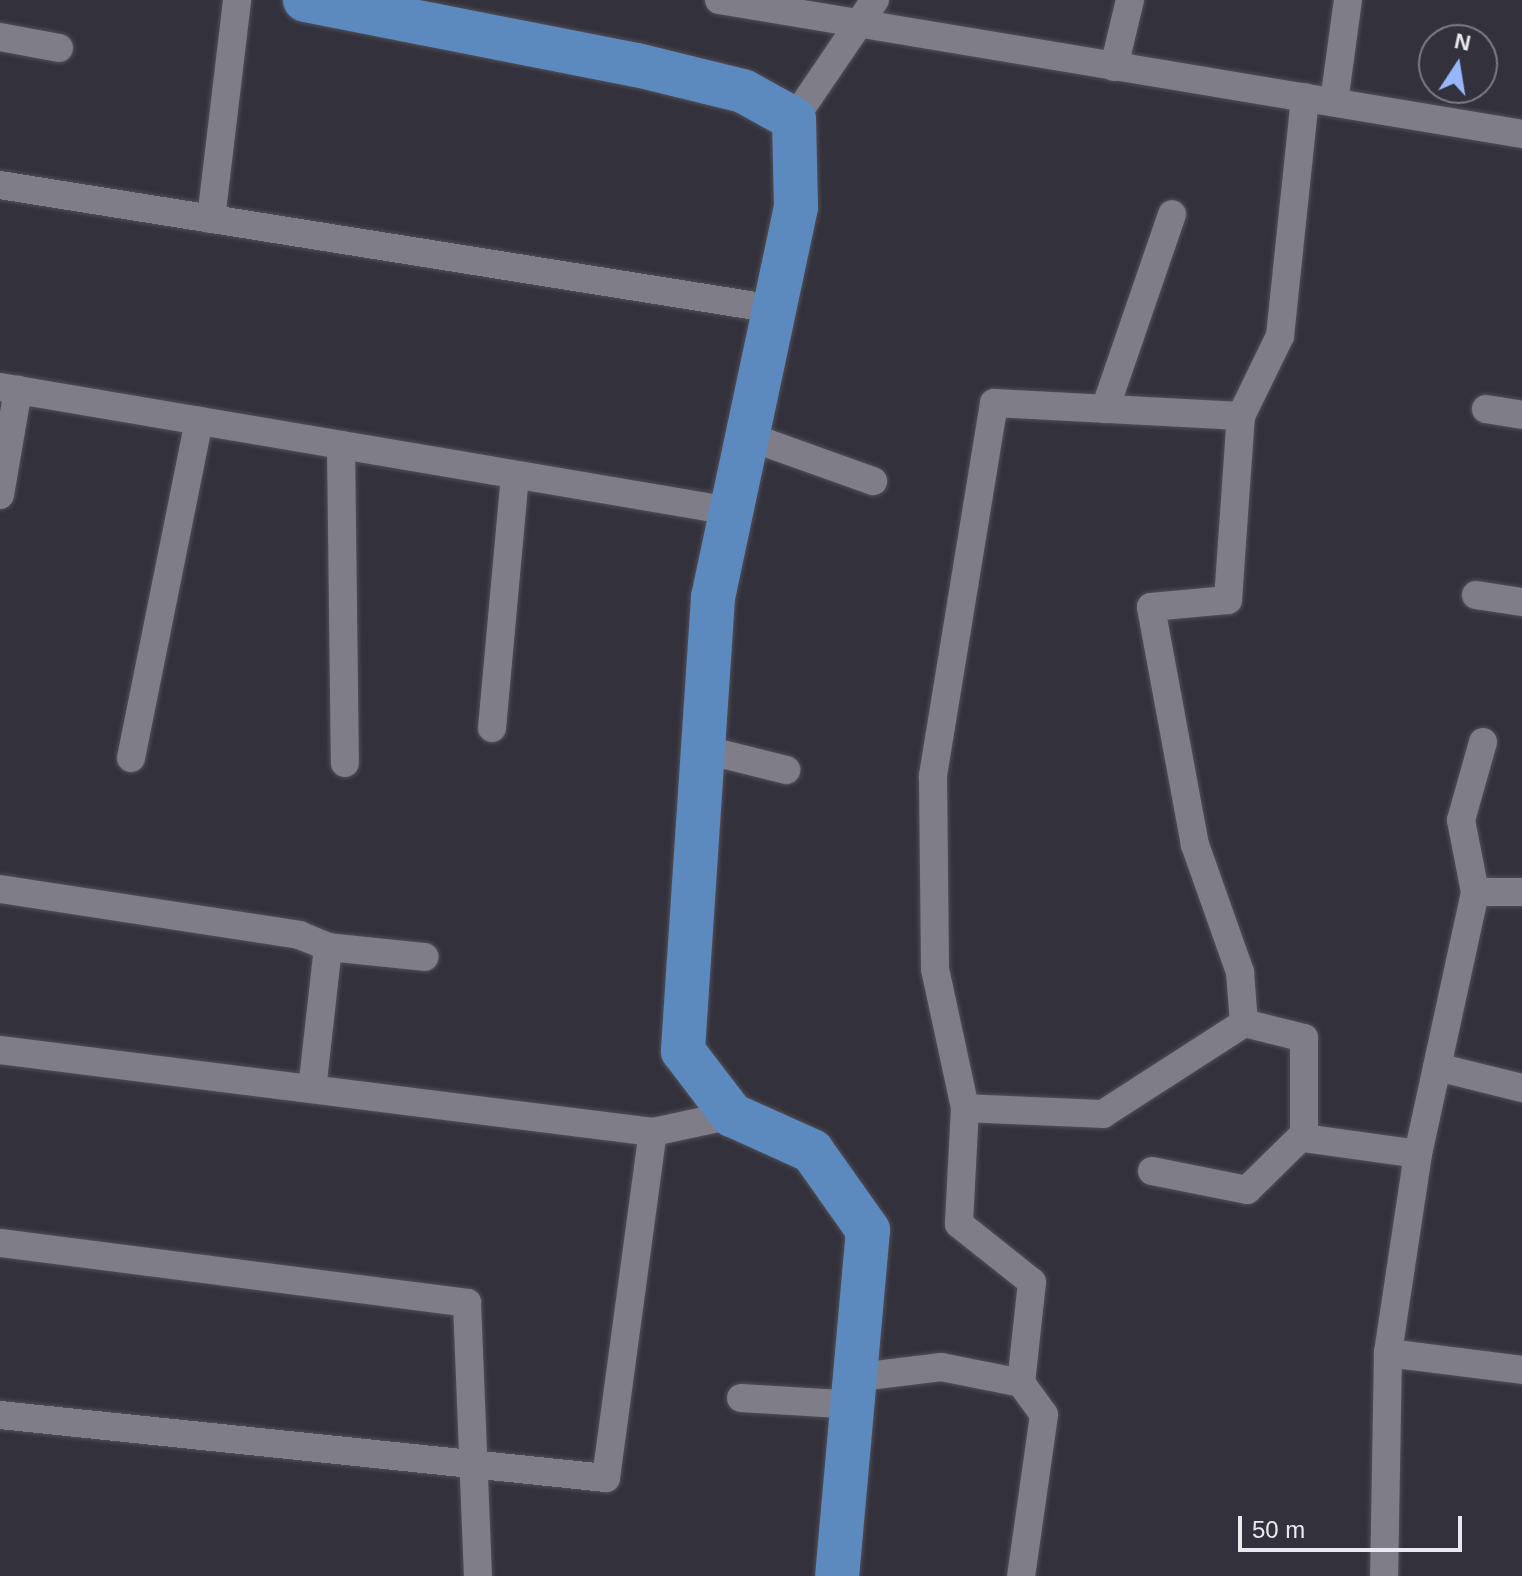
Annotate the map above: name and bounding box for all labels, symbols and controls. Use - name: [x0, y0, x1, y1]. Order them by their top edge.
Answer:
- north arrow: [1418, 24, 1498, 104]
- text: N: [1452, 28, 1473, 56]
- scale bar: [1242, 1500, 1466, 1550]
- text: 50 m: [1252, 1516, 1305, 1543]

